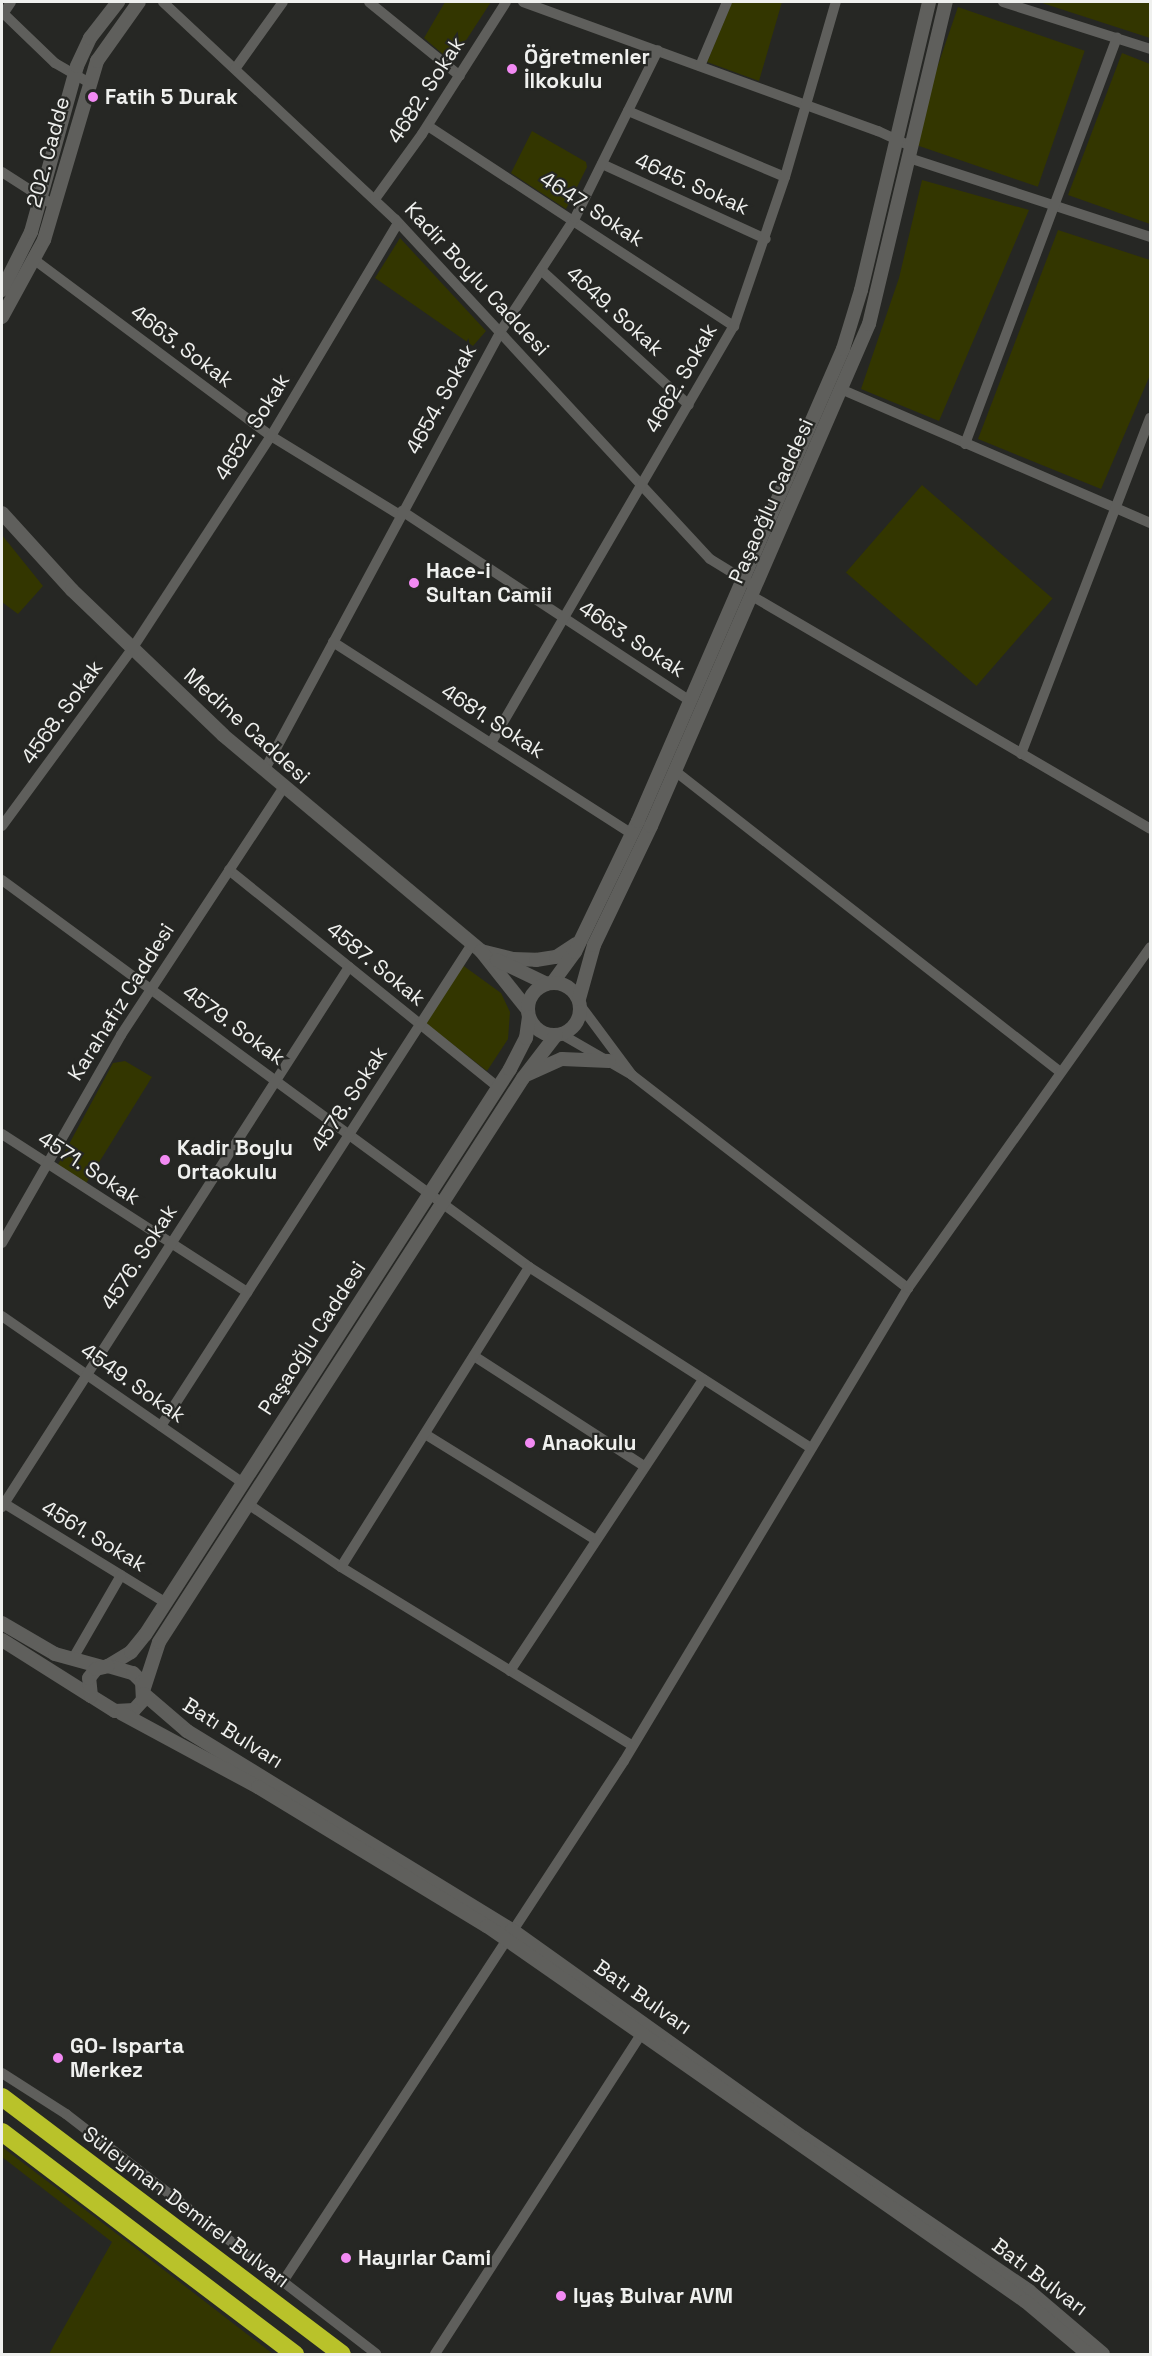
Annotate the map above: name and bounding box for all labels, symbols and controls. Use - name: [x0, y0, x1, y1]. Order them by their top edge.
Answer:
- street label: 4682. Sokak: [382, 32, 470, 148]
- place label: Öğretmenler İlkokulu: [524, 44, 650, 94]
- marker: Öğretmenler İlkokulu: [505, 62, 519, 76]
- place label: Fatih 5 Durak: [105, 84, 238, 110]
- marker: Fatih 5 Durak: [86, 90, 100, 104]
- street label: 202. Cadde: [21, 94, 75, 210]
- street label: 4645. Sokak: [631, 148, 753, 220]
- street label: 4647. Sokak: [535, 166, 649, 252]
- street label: Kadir Boylu Caddesi: [399, 197, 555, 361]
- street label: 4649. Sokak: [561, 261, 669, 361]
- street label: 4663. Sokak: [125, 299, 239, 393]
- street label: 4662. Sokak: [639, 319, 723, 437]
- street label: 4654. Sokak: [400, 339, 482, 459]
- street label: 4652. Sokak: [209, 369, 295, 485]
- street label: Paşaoğlu Caddesi: [723, 415, 819, 587]
- place label: Hace-i Sultan Camii: [426, 558, 552, 608]
- marker: Hace-i Sultan Camii: [407, 576, 421, 590]
- street label: 4663. Sokak: [574, 595, 690, 683]
- street label: 4568. Sokak: [16, 655, 108, 769]
- street label: Medine Caddesi: [179, 663, 315, 789]
- street label: 4681. Sokak: [436, 678, 550, 764]
- street label: 4587. Sokak: [321, 916, 431, 1012]
- street label: Karahafız Caddesi: [62, 919, 180, 1085]
- street label: 4579. Sokak: [178, 979, 290, 1071]
- street label: 4578. Sokak: [305, 1041, 393, 1157]
- street label: 4571. Sokak: [33, 1126, 145, 1210]
- place label: Kadir Boylu Ortaokulu: [177, 1135, 293, 1185]
- marker: Kadir Boylu Ortaokulu: [158, 1153, 172, 1167]
- street label: 4576. Sokak: [95, 1199, 183, 1315]
- street label: Paşaoğlu Caddesi: [253, 1257, 371, 1419]
- street label: 4549. Sokak: [76, 1338, 190, 1428]
- place label: Anaokulu: [542, 1430, 636, 1456]
- marker: Anaokulu: [523, 1436, 537, 1450]
- street label: 4561. Sokak: [37, 1495, 151, 1577]
- street label: Batı Bulvarı: [178, 1692, 288, 1774]
- street label: Batı Bulvarı: [589, 1954, 697, 2040]
- place label: GO- Isparta Merkez: [70, 2033, 185, 2083]
- marker: GO- Isparta Merkez: [51, 2051, 65, 2065]
- street label: Süleyman Demirel Bulvarı: [78, 2121, 294, 2293]
- street label: Batı Bulvarı: [987, 2233, 1093, 2321]
- place label: Hayırlar Cami: [358, 2245, 491, 2271]
- marker: Hayırlar Cami: [339, 2251, 353, 2265]
- place label: Iyaş Bulvar AVM: [573, 2283, 733, 2309]
- marker: Iyaş Bulvar AVM: [554, 2289, 568, 2303]

